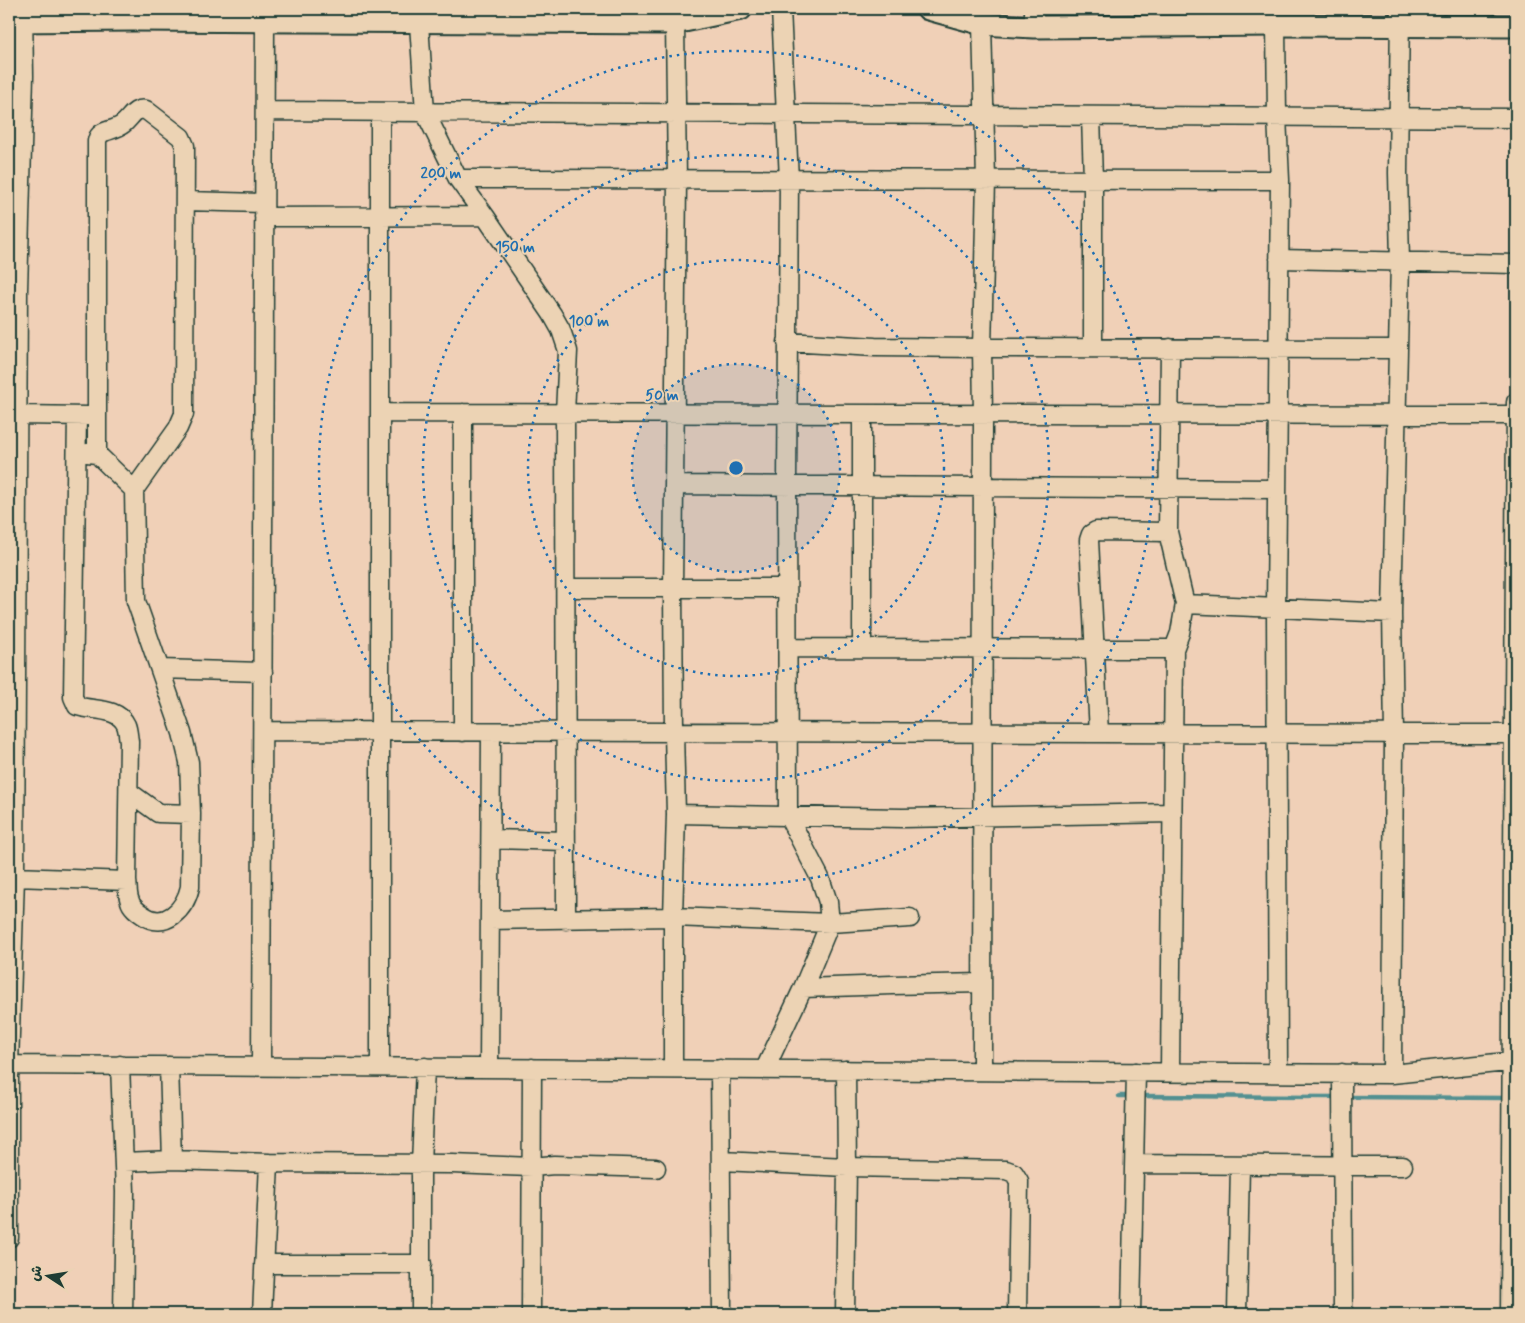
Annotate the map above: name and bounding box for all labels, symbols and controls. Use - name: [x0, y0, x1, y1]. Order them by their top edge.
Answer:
- text: 200 m: [421, 164, 462, 184]
- text: 150 m: [495, 238, 535, 258]
- text: 100 m: [569, 312, 609, 332]
- text: 50 m: [645, 386, 679, 406]
- centre of rings: [727, 459, 745, 477]
- north arrow: [22, 1250, 72, 1300]
- text: ش: [26, 1264, 47, 1283]

